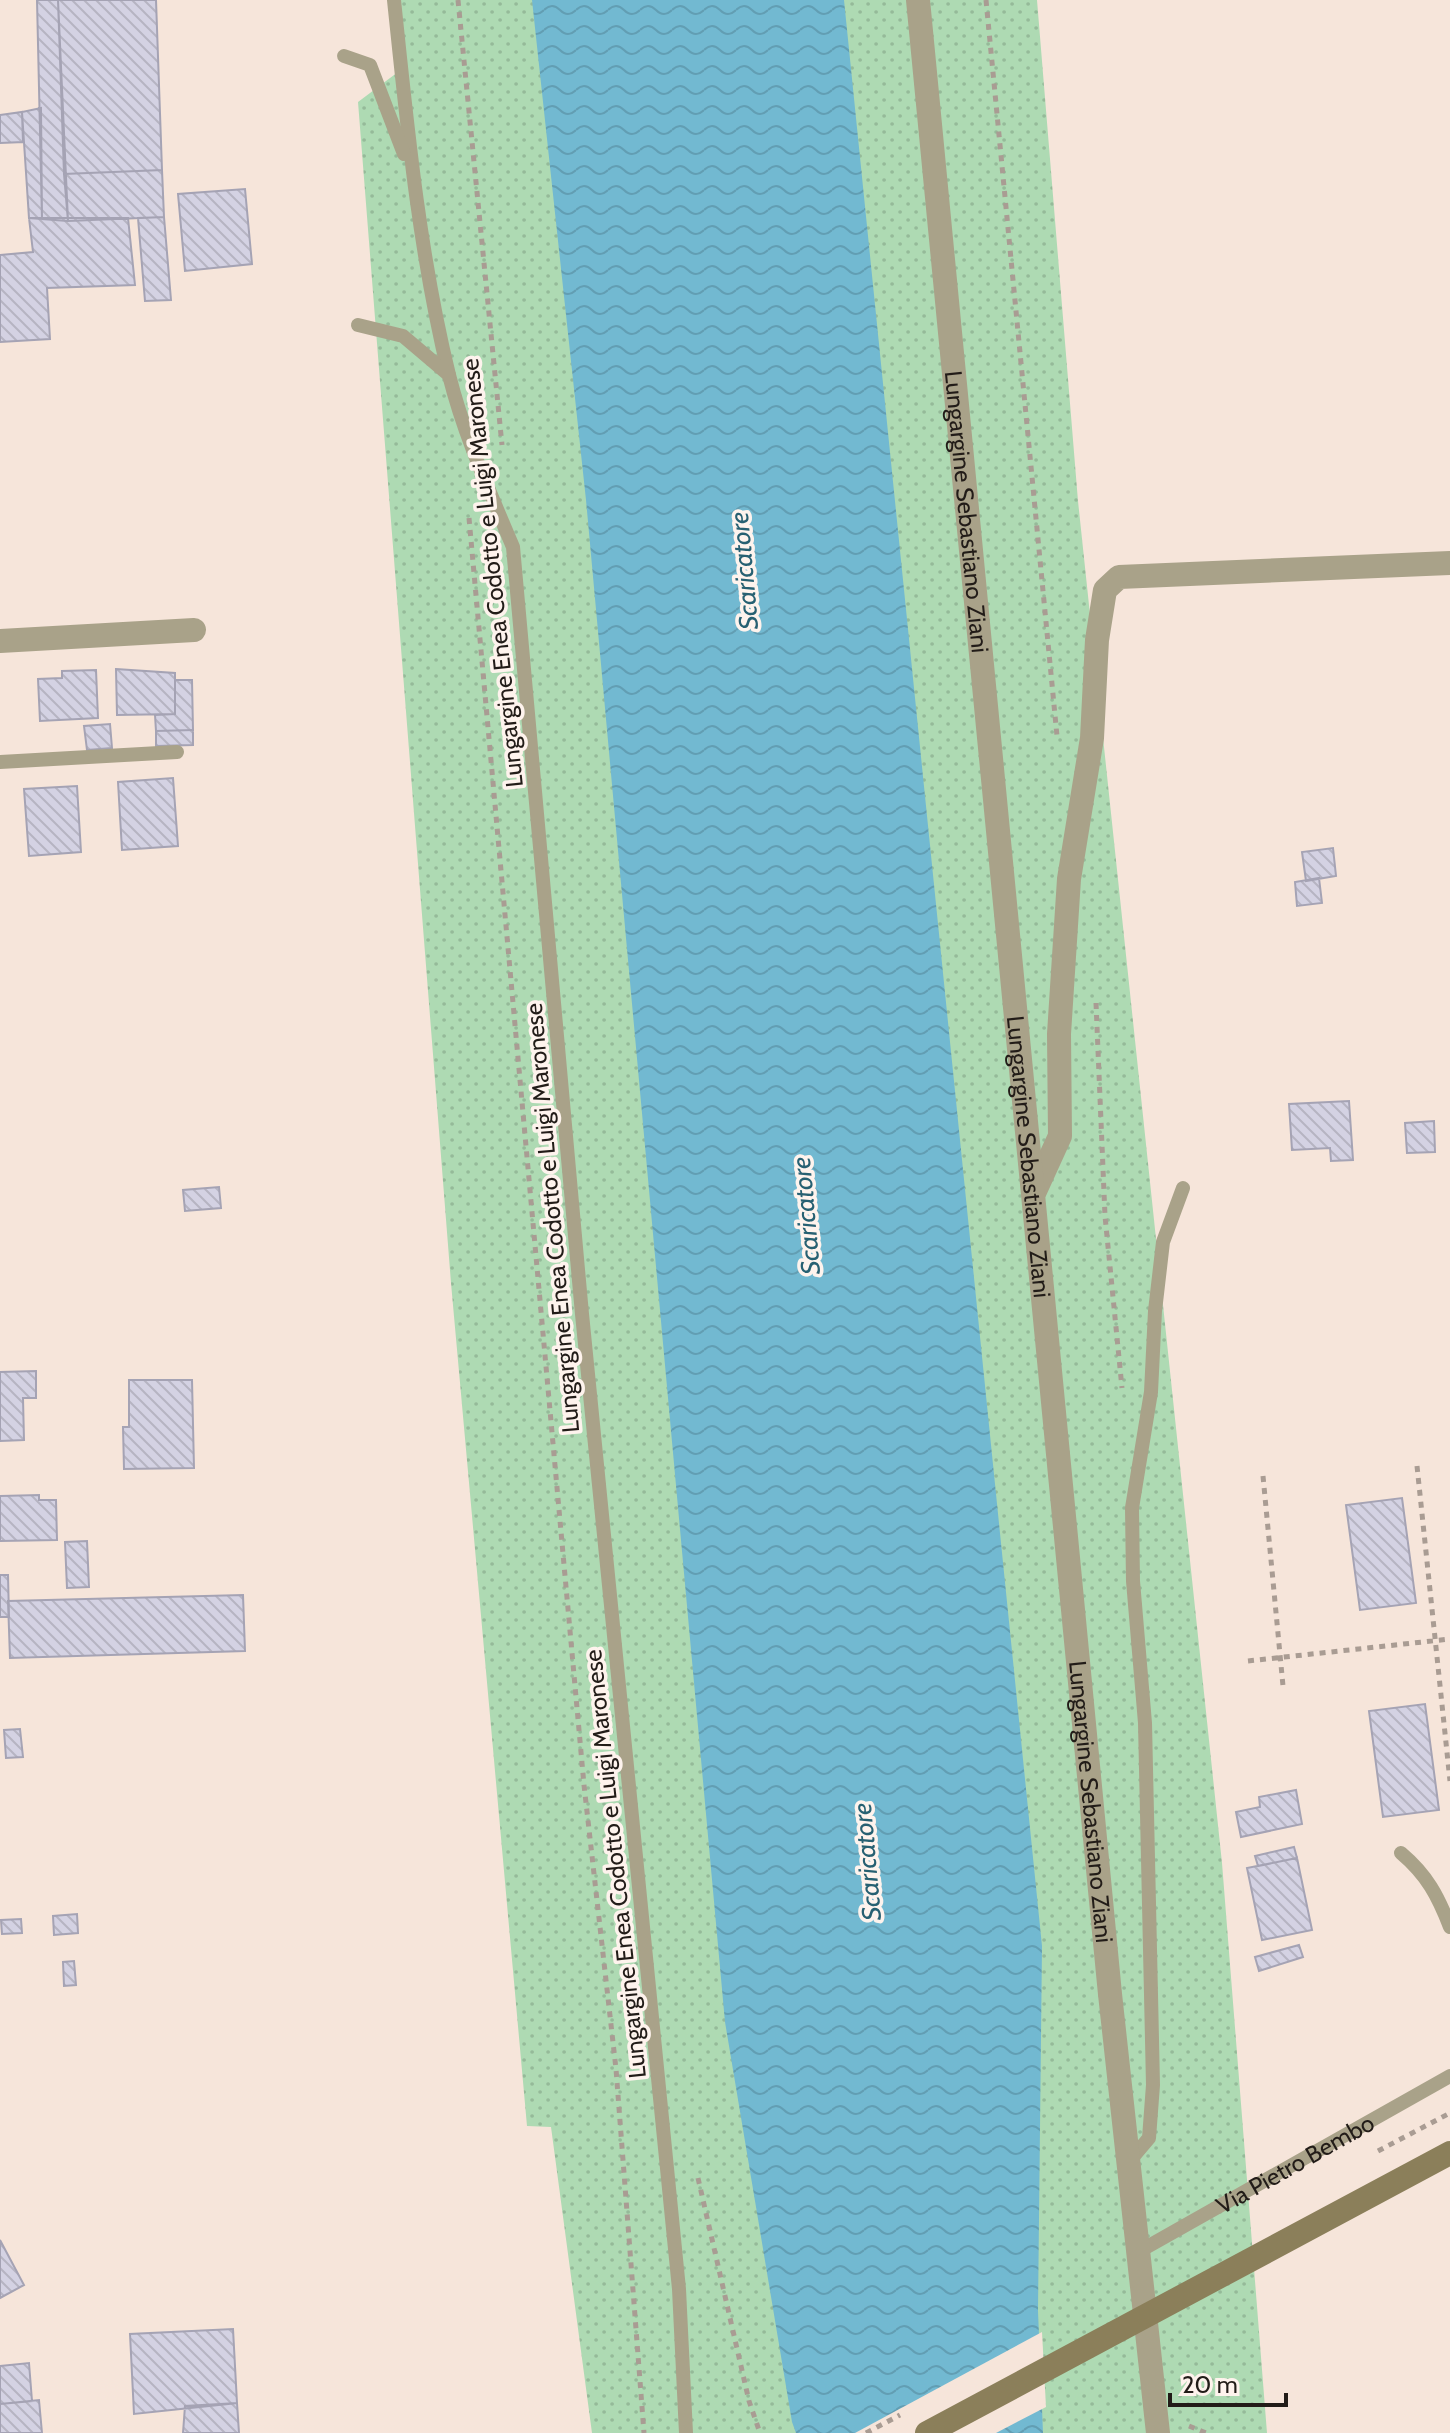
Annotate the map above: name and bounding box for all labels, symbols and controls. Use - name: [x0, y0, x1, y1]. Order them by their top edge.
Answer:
- street label: Lungargine Enea Codotto e Luigi Maronese: [455, 357, 529, 789]
- street label: Lungargine Sebastiano Ziani: [939, 369, 995, 654]
- water label: Scaricatore: [723, 511, 765, 631]
- street label: Lungargine Enea Codotto e Luigi Maronese: [519, 1002, 585, 1434]
- street label: Lungargine Sebastiano Ziani: [1001, 1014, 1057, 1299]
- water label: Scaricatore: [785, 1156, 827, 1276]
- street label: Lungargine Enea Codotto e Luigi Maronese: [578, 1648, 652, 2080]
- street label: Lungargine Sebastiano Ziani: [1063, 1659, 1119, 1944]
- water label: Scaricatore: [846, 1802, 888, 1922]
- street label: Via Pietro Bembo: [1211, 2107, 1379, 2220]
- scale bar: [1170, 2357, 1286, 2407]
- text: 20 m: [1182, 2370, 1238, 2399]

